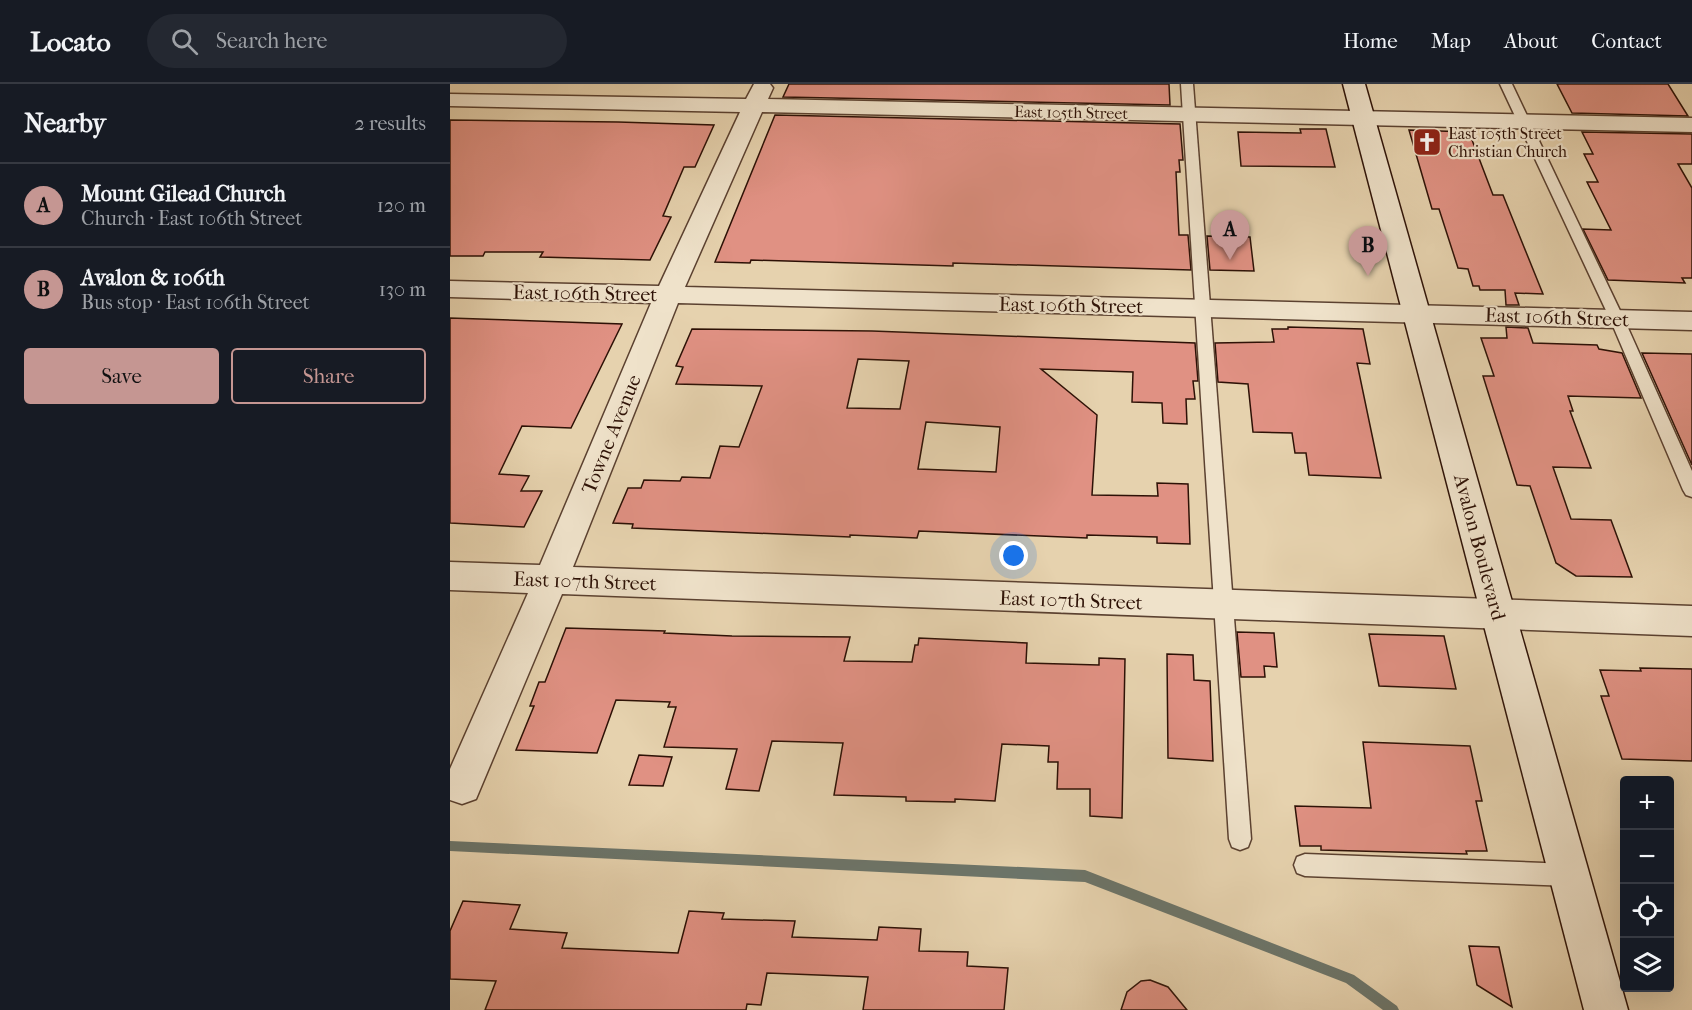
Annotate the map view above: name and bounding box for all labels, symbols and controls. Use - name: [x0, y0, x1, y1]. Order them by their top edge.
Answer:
- search box: [147, 14, 567, 68]
- text: Locato: [30, 25, 111, 58]
- icon: search: [168, 25, 201, 58]
- text: Search here: [216, 28, 327, 54]
- text: Home: [1343, 29, 1398, 53]
- text: Map: [1431, 29, 1471, 53]
- text: About: [1504, 29, 1558, 53]
- text: Contact: [1591, 29, 1662, 53]
- street label: East 105th Street: [1014, 102, 1128, 123]
- text: Nearby: [24, 108, 106, 139]
- text: 2 results: [355, 112, 426, 135]
- place label: East 105th Street Christian Church: [1448, 124, 1567, 161]
- church icon: East 105th Street Christian Church: [1411, 126, 1443, 158]
- text: Mount Gilead Church: [81, 181, 286, 207]
- text: A: [37, 194, 50, 217]
- text: 120 m: [377, 194, 426, 217]
- text: Church · East 106th Street: [81, 207, 302, 230]
- pin: A: [1210, 210, 1250, 260]
- pin: B: [1348, 226, 1388, 276]
- text: Avalon & 106th: [81, 265, 225, 291]
- text: B: [37, 278, 50, 301]
- text: 130 m: [379, 278, 426, 301]
- street label: East 106th Street: [513, 281, 657, 306]
- text: Bus stop · East 106th Street: [81, 291, 310, 314]
- street label: East 106th Street: [999, 293, 1143, 318]
- street label: East 106th Street: [1484, 303, 1630, 332]
- button: Save: [24, 348, 219, 404]
- button: Share: [231, 348, 426, 404]
- street label: Towne Avenue: [577, 371, 646, 497]
- street label: Avalon Boulevard: [1449, 471, 1510, 624]
- your location: [999, 541, 1028, 570]
- street label: East 107th Street: [513, 568, 657, 595]
- street label: East 107th Street: [999, 587, 1143, 614]
- map controls: [1620, 776, 1674, 992]
- button: +: [1620, 776, 1674, 830]
- button: −: [1620, 830, 1674, 884]
- button: locate: [1620, 884, 1674, 938]
- button: layers: [1620, 938, 1674, 992]

